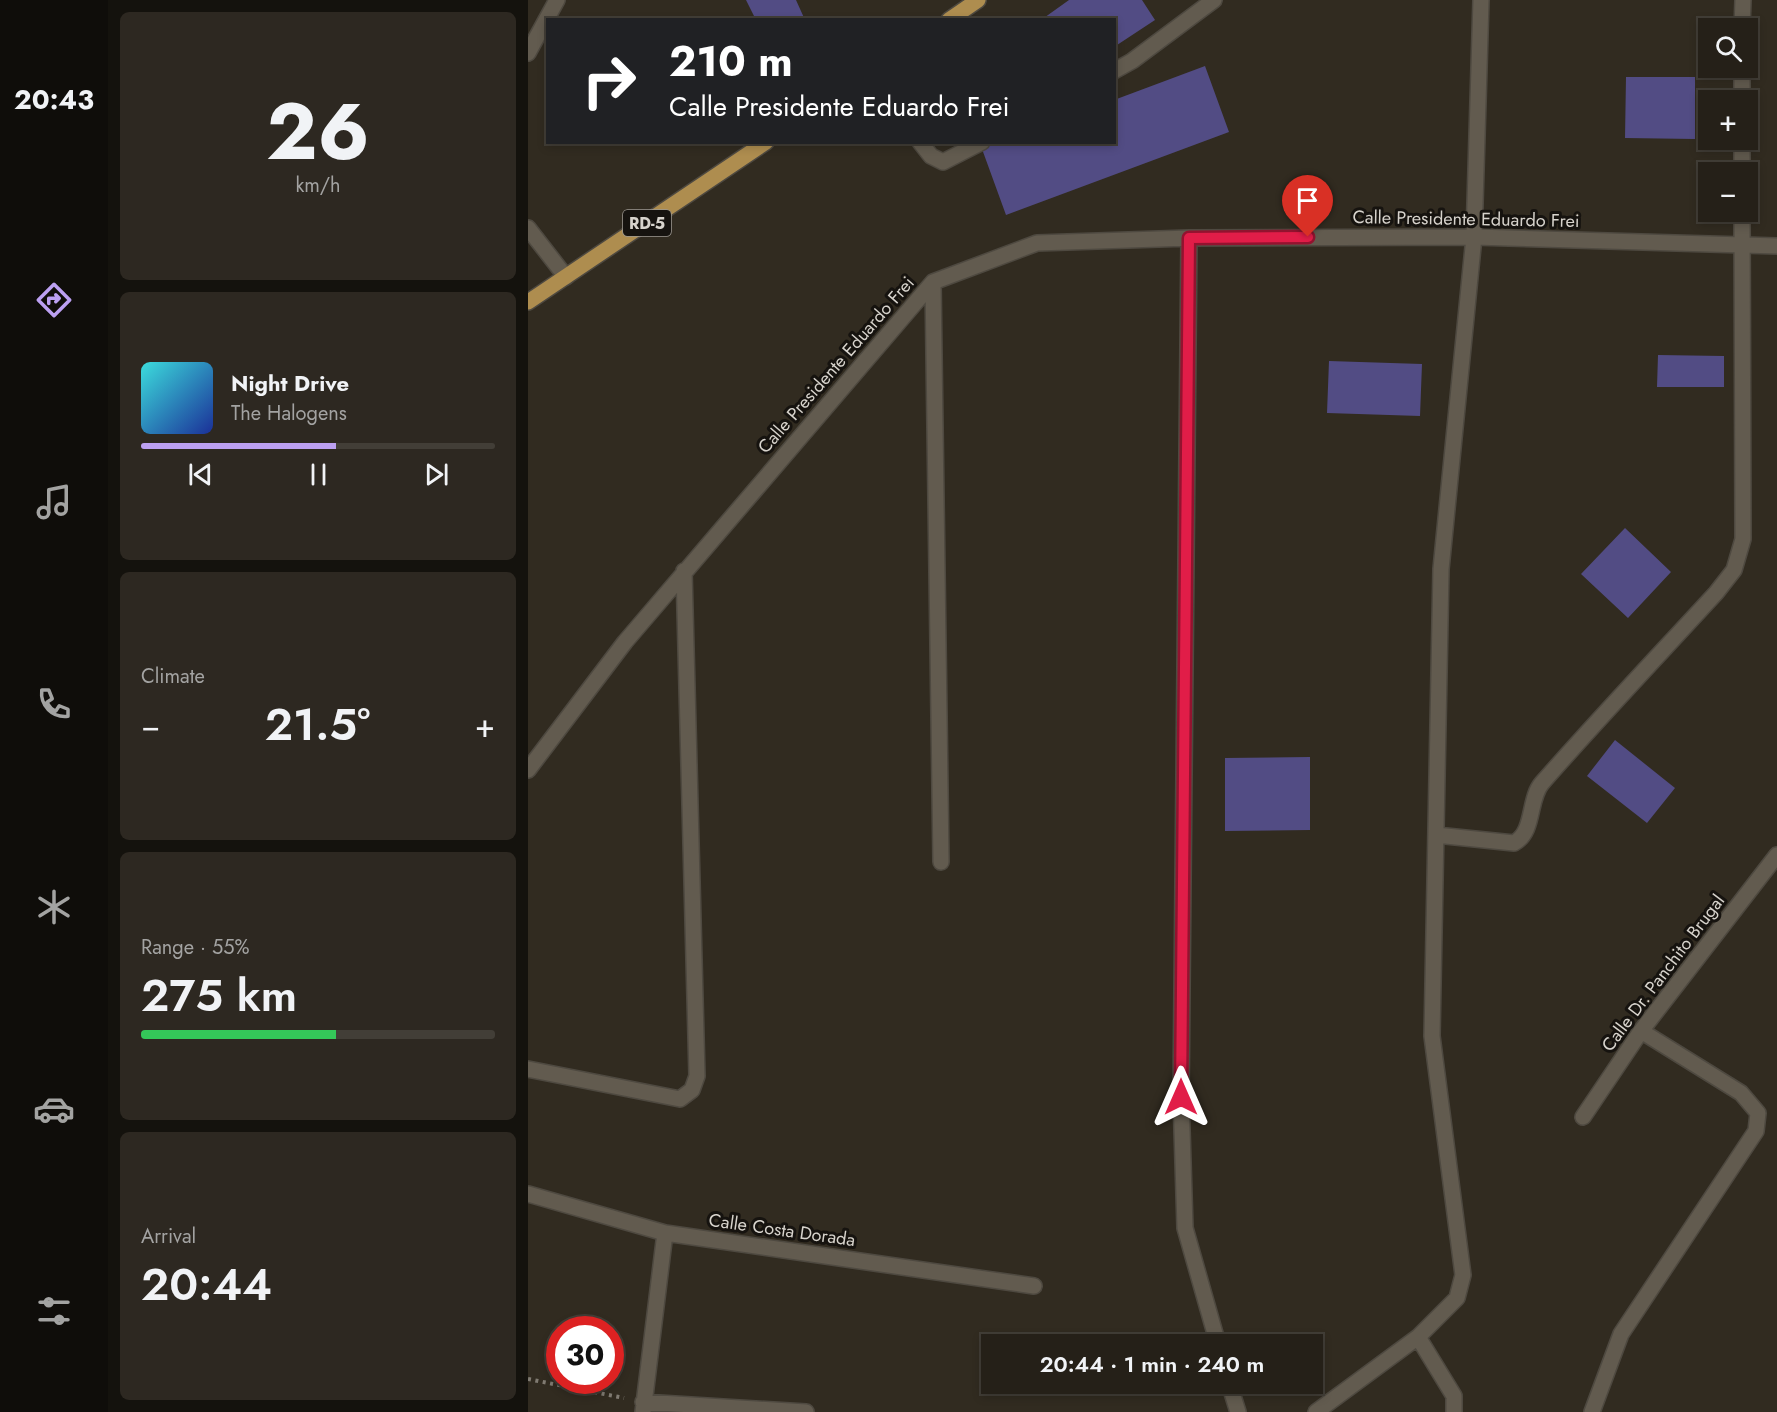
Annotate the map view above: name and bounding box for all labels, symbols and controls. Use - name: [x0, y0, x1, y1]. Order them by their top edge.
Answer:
- map controls: [1698, 18, 1758, 222]
- button: search: [1698, 18, 1758, 78]
- text: 210 m: [669, 31, 793, 92]
- icon: right: [570, 42, 648, 120]
- text: 26: [266, 76, 370, 188]
- text: 20:43: [14, 80, 94, 119]
- text: Calle Presidente Eduardo Frei: [669, 87, 1009, 126]
- button: +: [1698, 90, 1758, 150]
- button: −: [1698, 162, 1758, 222]
- text: km/h: [295, 171, 341, 200]
- pin: [1282, 175, 1333, 237]
- icon: arrive: [1291, 184, 1324, 217]
- street label: Calle Presidente Eduardo Frei: [1352, 204, 1580, 234]
- road number: RD-5: [623, 210, 671, 236]
- street label: Calle Presidente Eduardo Frei: [752, 271, 920, 459]
- icon: directions: [33, 279, 75, 321]
- text: Night Drive: [231, 367, 349, 399]
- text: The Halogens: [231, 399, 347, 428]
- icon: previous: [184, 458, 217, 491]
- icon: pause: [302, 458, 335, 491]
- icon: next: [420, 458, 453, 491]
- icon: music: [33, 481, 75, 523]
- text: Climate: [141, 662, 205, 691]
- icon: phone: [33, 683, 75, 725]
- text: 21.5°: [265, 692, 370, 757]
- text: −: [141, 702, 160, 749]
- text: +: [475, 702, 495, 749]
- icon: climate: [33, 886, 75, 928]
- street label: Calle Dr. Panchito Brugal: [1595, 889, 1731, 1057]
- text: Range · 55%: [141, 933, 250, 962]
- text: 275 km: [141, 963, 297, 1028]
- position arrow: [1149, 1065, 1213, 1129]
- icon: car: [33, 1088, 75, 1130]
- street label: Calle Costa Dorada: [707, 1207, 857, 1253]
- text: Arrival: [141, 1222, 196, 1251]
- text: 20:44: [141, 1252, 272, 1317]
- icon: filters: [33, 1290, 75, 1332]
- speed limit sign: 30: [546, 1316, 624, 1394]
- text: 20:44 · 1 min · 240 m: [1040, 1348, 1264, 1380]

